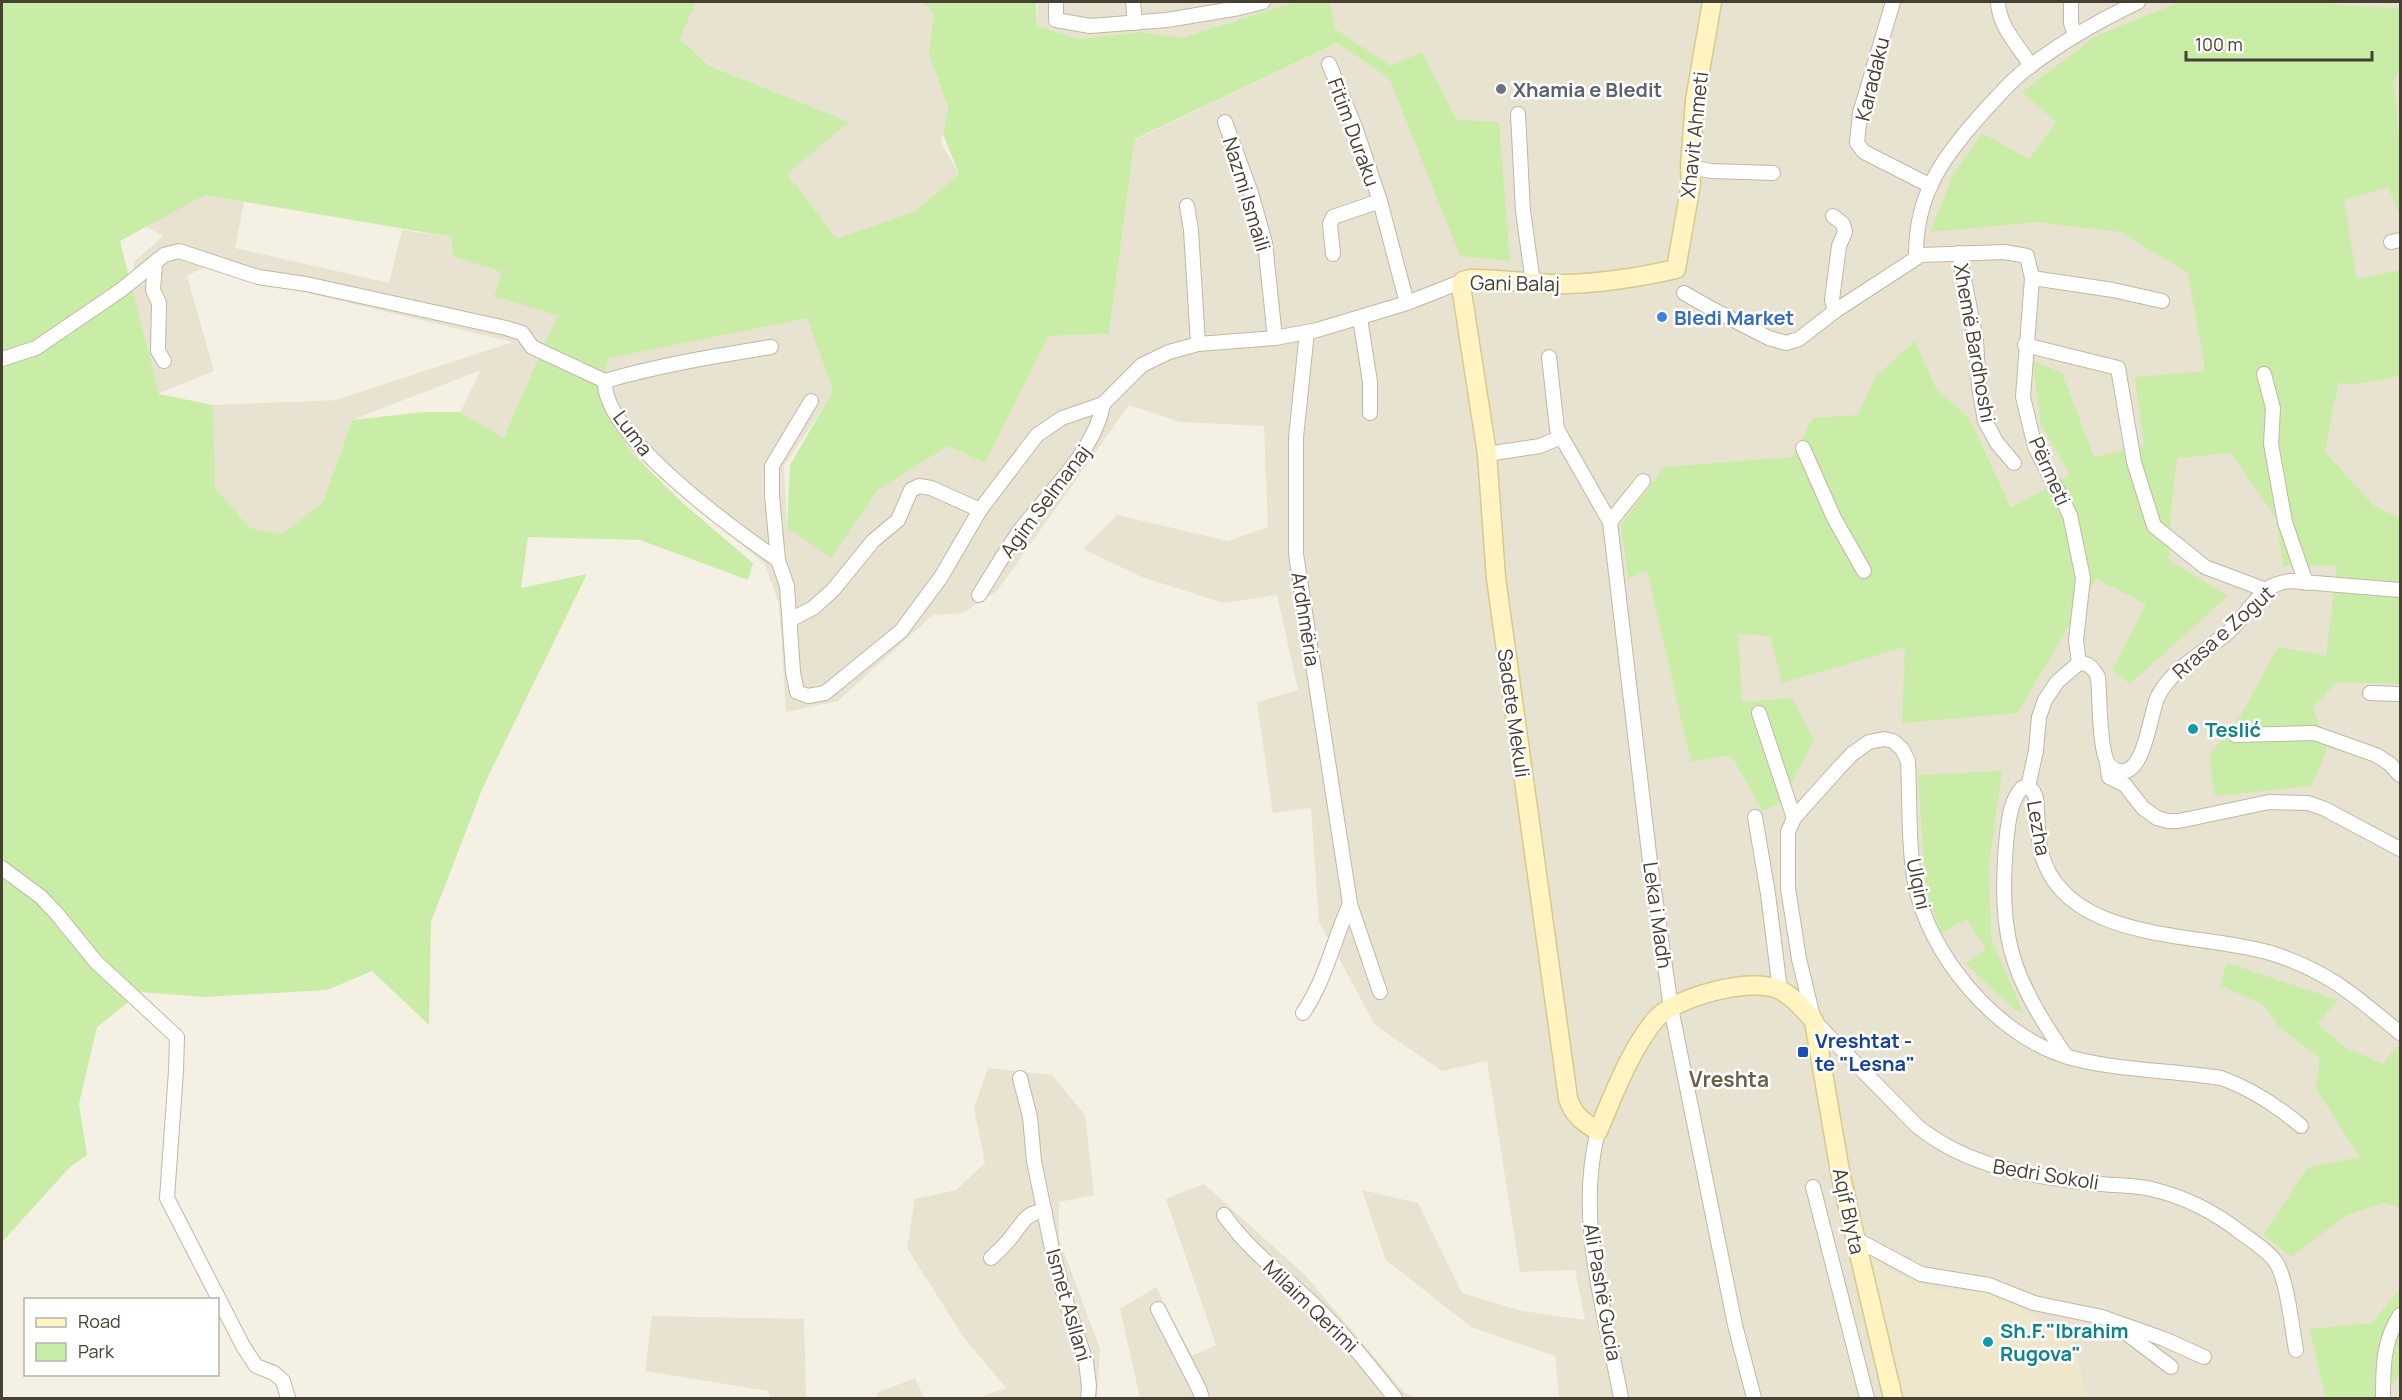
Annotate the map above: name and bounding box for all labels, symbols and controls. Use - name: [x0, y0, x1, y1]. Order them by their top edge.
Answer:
- scale bar: [2186, 24, 2372, 62]
- text: 100 m: [2195, 32, 2243, 56]
- street label: Karadaku: [1849, 34, 1895, 124]
- street label: Xhavit Ahmeti: [1674, 70, 1714, 200]
- street label: Fitim Duraku: [1322, 74, 1386, 190]
- place label: Xhamia e Bledit: [1513, 76, 1662, 103]
- marker: Xhamia e Bledit: [1494, 82, 1508, 96]
- street label: Nazmi Ismaili: [1217, 133, 1277, 255]
- street label: Xhemë Bardhoshi: [1948, 261, 2002, 425]
- street label: Gani Balaj: [1470, 269, 1560, 297]
- place label: Bledi Market: [1674, 304, 1794, 331]
- marker: Bledi Market: [1655, 310, 1669, 324]
- street label: Luma: [607, 405, 659, 461]
- street label: Përmeti: [2023, 433, 2077, 509]
- street label: Agim Selmanaj: [994, 439, 1096, 563]
- street label: Ardhmëria: [1285, 570, 1327, 668]
- street label: Rrasa e Zogut: [2167, 579, 2279, 685]
- street label: Sadete Mekuli: [1492, 647, 1536, 779]
- place label: Teslić: [2205, 716, 2261, 743]
- marker: Teslić: [2186, 722, 2200, 736]
- street label: Lezha: [2021, 798, 2057, 858]
- street label: Ulqini: [1900, 856, 1938, 912]
- street label: Leka i Madh: [1637, 860, 1679, 970]
- place label: Vreshtat - te "Lesna": [1815, 1027, 1915, 1077]
- marker: Vreshtat - te "Lesna": [1796, 1045, 1810, 1059]
- district label: Vreshta: [1689, 1065, 1769, 1093]
- street label: Bedri Sokoli: [1991, 1152, 2101, 1196]
- street label: Aqif Blyta: [1827, 1165, 1871, 1257]
- street label: Ali Pashë Gucia: [1578, 1221, 1628, 1363]
- street label: Ismet Asllani: [1040, 1246, 1098, 1364]
- street label: Milaim Qerimi: [1258, 1254, 1364, 1358]
- legend: [24, 1298, 219, 1376]
- text: Road: [78, 1309, 121, 1333]
- place label: Sh.F."Ibrahim Rugova": [2000, 1317, 2129, 1367]
- marker: Sh.F."Ibrahim Rugova": [1981, 1335, 1995, 1349]
- text: Park: [78, 1339, 115, 1363]

